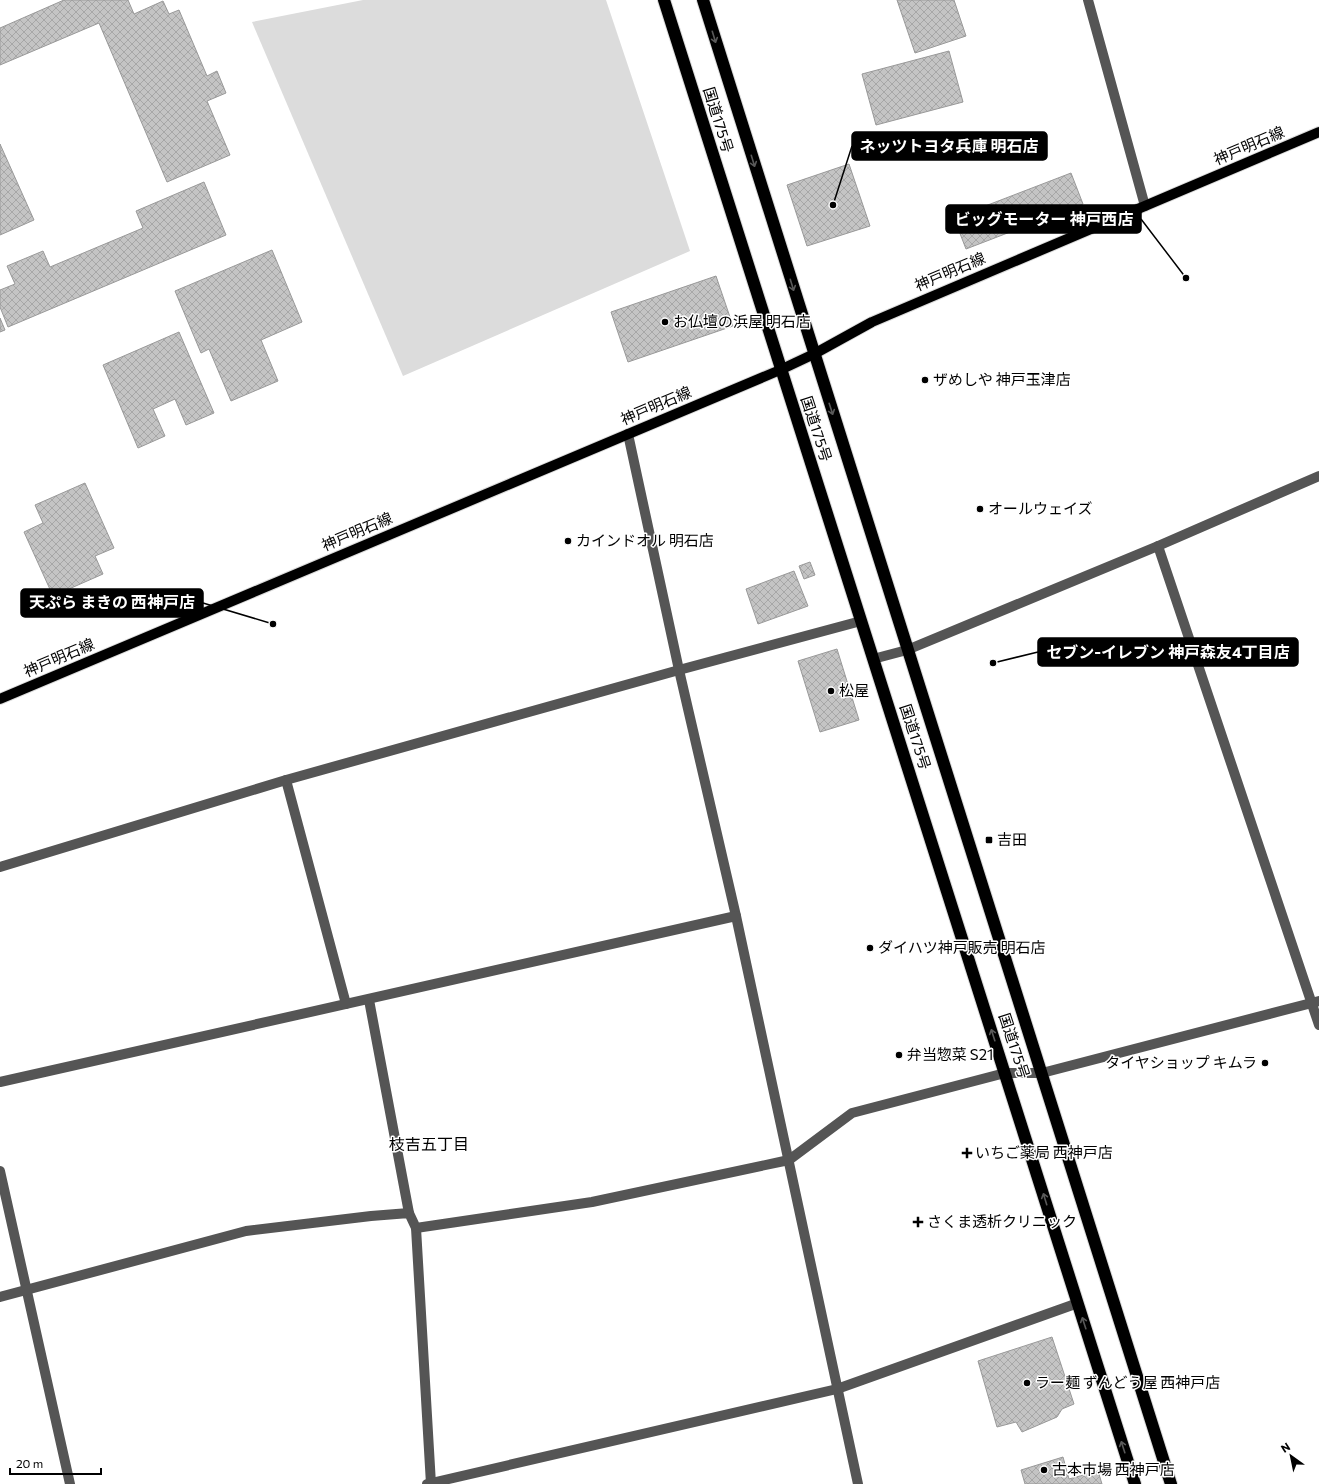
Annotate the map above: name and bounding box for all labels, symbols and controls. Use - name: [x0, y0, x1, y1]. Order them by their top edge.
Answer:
- one-way arrow: [711, 31, 718, 44]
- street label: 国道175号: [700, 85, 737, 155]
- street label: 神戸明石線: [1211, 122, 1287, 168]
- callout: ネッツトヨタ兵庫 明石店: [852, 132, 1047, 160]
- text: ネッツトヨタ兵庫 明石店: [859, 136, 1039, 155]
- one-way arrow: [750, 155, 757, 168]
- callout: ビッグモーター 神戸西店: [946, 205, 1141, 233]
- text: ビッグモーター 神戸西店: [954, 209, 1134, 228]
- street label: 神戸明石線: [912, 248, 988, 294]
- one-way arrow: [789, 279, 797, 291]
- place label: お仏壇の浜屋 明石店: [673, 312, 811, 330]
- marker: お仏壇の浜屋 明石店: [660, 317, 670, 327]
- place label: ザめしや 神戸玉津店: [933, 370, 1071, 388]
- marker: ザめしや 神戸玉津店: [920, 375, 930, 385]
- street label: 神戸明石線: [618, 382, 694, 428]
- street label: 国道175号: [798, 394, 836, 464]
- one-way arrow: [828, 403, 835, 416]
- place label: オールウェイズ: [988, 499, 1093, 517]
- marker: オールウェイズ: [975, 504, 985, 514]
- street label: 神戸明石線: [319, 508, 395, 554]
- place label: カインドオル 明石店: [576, 531, 714, 549]
- marker: カインドオル 明石店: [563, 536, 573, 546]
- callout: 天ぷら まきの 西神戸店: [21, 589, 203, 617]
- text: 天ぷら まきの 西神戸店: [29, 592, 195, 611]
- street label: 神戸明石線: [21, 634, 97, 680]
- callout: セブン-イレブン 神戸森友4丁目店: [1038, 638, 1298, 666]
- text: セブン-イレブン 神戸森友4丁目店: [1046, 642, 1290, 661]
- place label: 松屋: [839, 681, 869, 699]
- marker: 松屋: [826, 686, 836, 696]
- street label: 国道175号: [897, 702, 935, 772]
- place label: 吉田: [997, 830, 1027, 848]
- marker: 吉田: [984, 835, 994, 845]
- place label: ダイハツ神戸販売 明石店: [878, 938, 1046, 956]
- marker: ダイハツ神戸販売 明石店: [865, 943, 875, 953]
- street label: 国道175号: [996, 1011, 1034, 1081]
- one-way arrow: [989, 1028, 996, 1041]
- place label: 弁当惣菜 S21: [907, 1045, 993, 1063]
- marker: 弁当惣菜 S21: [894, 1050, 904, 1060]
- place label: タイヤショップ キムラ: [1105, 1053, 1257, 1071]
- marker: タイヤショップ キムラ: [1260, 1058, 1270, 1068]
- district label: 枝吉五丁目: [389, 1134, 469, 1153]
- place label: いちご薬局 西神戸店: [975, 1143, 1113, 1161]
- marker: いちご薬局 西神戸店: [962, 1148, 972, 1158]
- one-way arrow: [1041, 1193, 1048, 1206]
- place label: さくま透析クリニック: [927, 1212, 1077, 1230]
- marker: さくま透析クリニック: [912, 1216, 924, 1228]
- one-way arrow: [1080, 1317, 1087, 1330]
- place label: ラー麺 ずんどう屋 西神戸店: [1035, 1373, 1220, 1391]
- marker: ラー麺 ずんどう屋 西神戸店: [1022, 1378, 1032, 1388]
- north arrow: [1271, 1436, 1311, 1476]
- text: N: [1278, 1439, 1292, 1455]
- one-way arrow: [1119, 1440, 1126, 1453]
- scale bar: [10, 1450, 101, 1476]
- text: 20 m: [16, 1456, 43, 1470]
- place label: 古本市場 西神戸店: [1052, 1460, 1175, 1478]
- marker: 古本市場 西神戸店: [1039, 1465, 1049, 1475]

